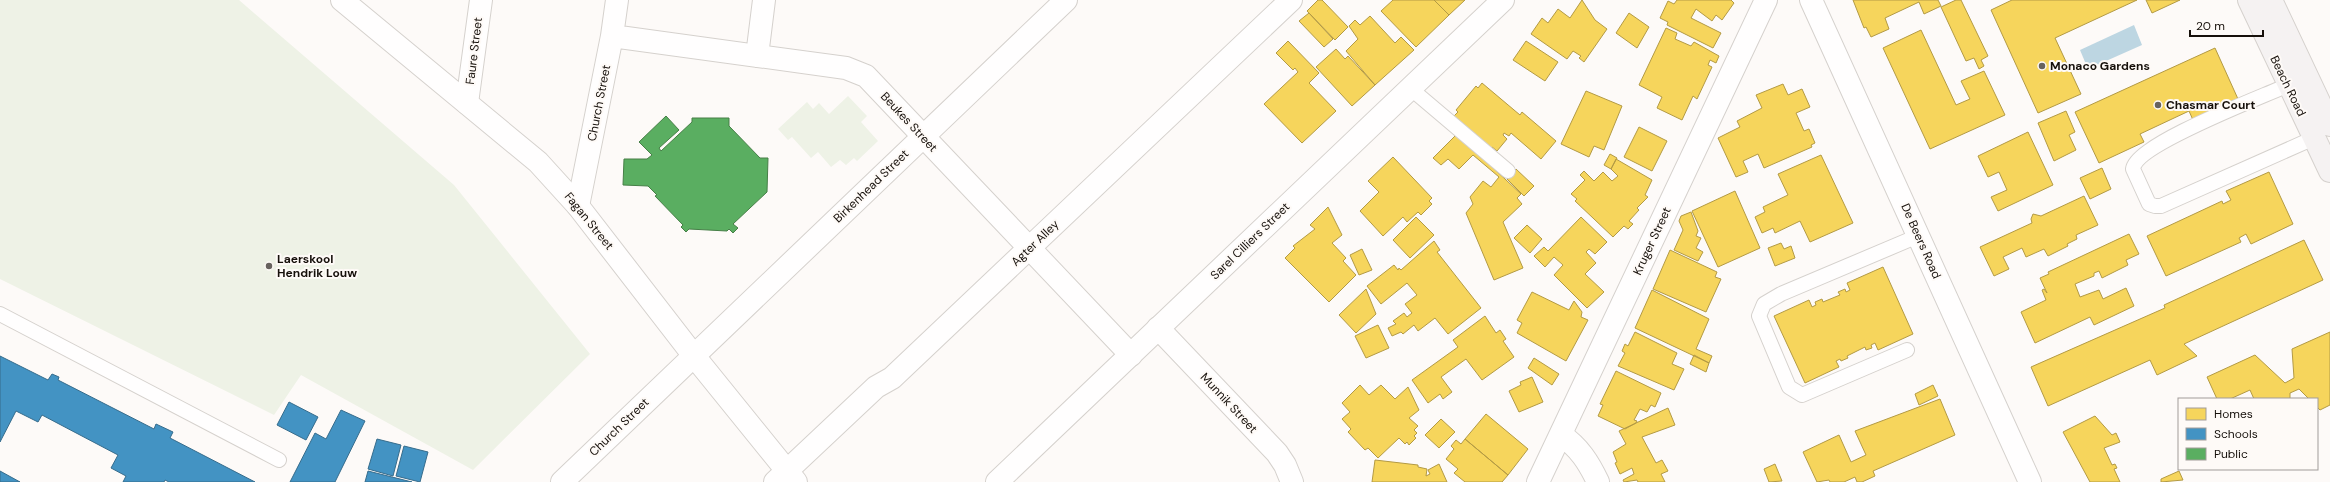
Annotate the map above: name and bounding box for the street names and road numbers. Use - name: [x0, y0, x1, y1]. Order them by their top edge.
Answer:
- street label: Faure Street: [462, 16, 486, 86]
- street label: Beach Road: [2266, 53, 2310, 119]
- street label: Church Street: [584, 63, 614, 143]
- street label: Beukes Street: [877, 89, 941, 156]
- street label: Birkenhead Street: [830, 146, 912, 226]
- street label: Fagan Street: [561, 189, 617, 253]
- street label: Sarel Cilliers Street: [1207, 199, 1293, 283]
- street label: De Beers Road: [1897, 201, 1945, 281]
- street label: Kruger Street: [1629, 204, 1675, 278]
- street label: Agter Alley: [1008, 216, 1062, 270]
- street label: Munnik Street: [1197, 369, 1261, 437]
- street label: Church Street: [586, 394, 653, 460]

